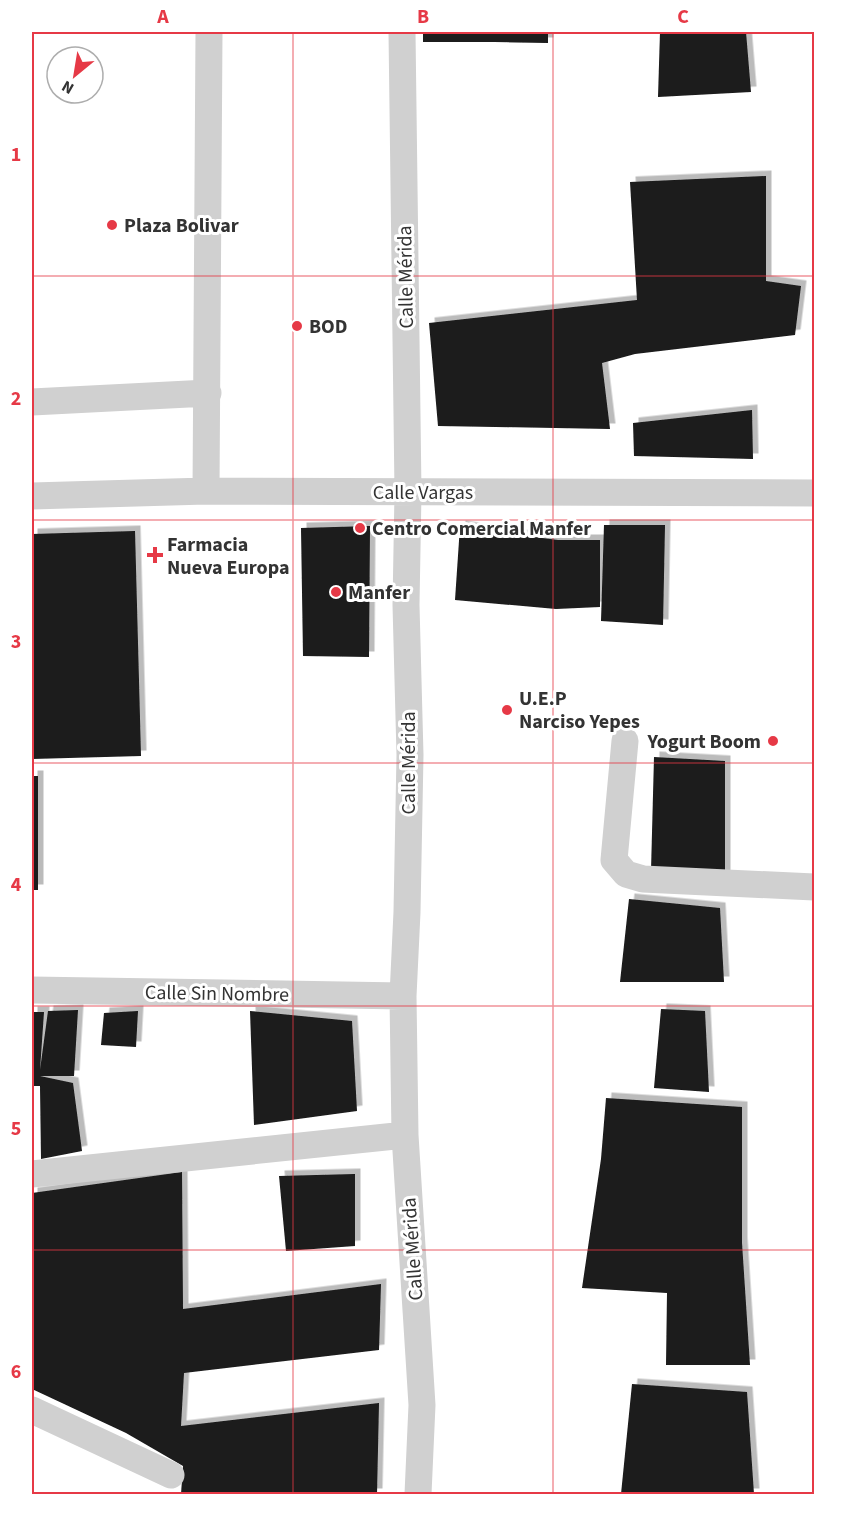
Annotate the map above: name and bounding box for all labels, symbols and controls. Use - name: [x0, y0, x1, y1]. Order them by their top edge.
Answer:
- text: A: [156, 3, 169, 31]
- text: B: [417, 3, 429, 31]
- text: C: [677, 3, 689, 31]
- north arrow: [45, 45, 105, 105]
- text: N: [58, 75, 78, 99]
- text: 1: [11, 141, 21, 169]
- place label: Plaza Bolivar: [124, 212, 239, 240]
- marker: Plaza Bolivar: [105, 218, 119, 232]
- street label: Calle Mérida: [391, 225, 421, 329]
- place label: BOD: [309, 313, 347, 341]
- marker: BOD: [290, 319, 304, 333]
- text: 2: [11, 385, 21, 413]
- street label: Calle Vargas: [373, 479, 473, 507]
- place label: Centro Comercial Manfer: [372, 515, 591, 543]
- marker: Centro Comercial Manfer: [353, 521, 367, 535]
- place label: Farmacia Nueva Europa: [167, 531, 289, 582]
- marker: Farmacia Nueva Europa: [148, 548, 162, 562]
- place label: Manfer: [348, 579, 410, 607]
- marker: Manfer: [329, 585, 343, 599]
- text: 3: [11, 628, 21, 656]
- place label: U.E.P Narciso Yepes: [519, 685, 640, 736]
- marker: U.E.P Narciso Yepes: [500, 703, 514, 717]
- street label: Calle Mérida: [395, 711, 423, 815]
- place label: Yogurt Boom: [646, 728, 761, 756]
- marker: Yogurt Boom: [766, 734, 780, 748]
- text: 4: [11, 871, 22, 899]
- street label: Calle Sin Nombre: [145, 979, 289, 1009]
- text: 5: [11, 1115, 21, 1143]
- street label: Calle Mérida: [395, 1197, 431, 1301]
- text: 6: [11, 1358, 21, 1386]

